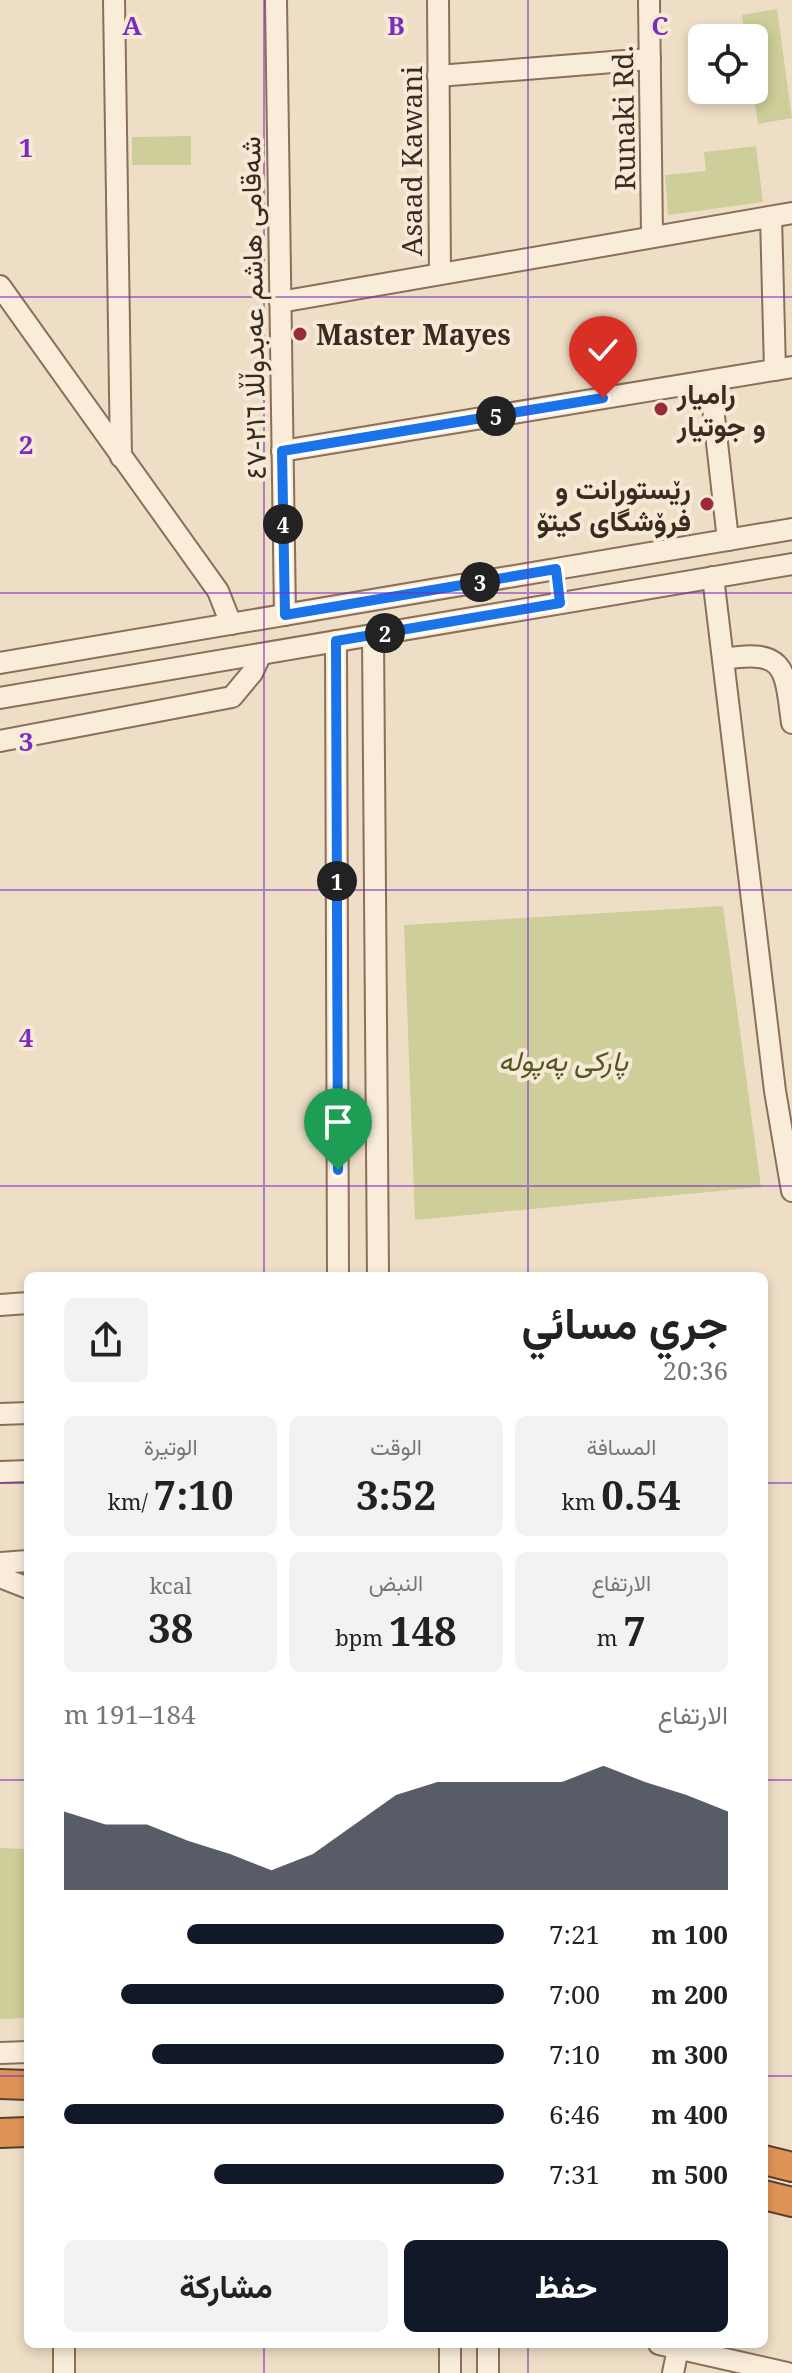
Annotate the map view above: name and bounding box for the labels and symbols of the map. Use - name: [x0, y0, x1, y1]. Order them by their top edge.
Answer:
- text: A: [122, 7, 142, 43]
- text: B: [387, 7, 405, 43]
- text: C: [651, 7, 669, 43]
- street label: Runaki Rd.: [603, 45, 643, 191]
- street label: Asaad Kawani: [392, 66, 430, 256]
- text: 1: [19, 129, 33, 165]
- street label: شەقامی هاشم عەبدوڵڵا ٢١٦-٤٧: [230, 136, 275, 480]
- place label: Master Mayes: [316, 315, 511, 353]
- pin: [569, 316, 637, 398]
- marker: Master Mayes: [291, 325, 309, 343]
- place label: رامیار و جوتیار: [676, 374, 766, 444]
- pin: 5: [476, 396, 516, 436]
- marker: رامیار و جوتیار: [652, 400, 670, 418]
- text: 2: [19, 426, 33, 462]
- place label: ڕێستورانت و فرۆشگای کیتۆ: [536, 469, 691, 539]
- marker: ڕێستورانت و فرۆشگای کیتۆ: [698, 495, 716, 513]
- pin: 4: [263, 504, 303, 544]
- pin: 3: [460, 562, 500, 602]
- pin: 2: [365, 613, 405, 653]
- text: 3: [19, 723, 33, 759]
- pin: 1: [317, 861, 357, 901]
- text: 4: [19, 1019, 34, 1055]
- park label: پارکی پەپولە: [498, 1041, 629, 1080]
- pin: [304, 1088, 372, 1170]

